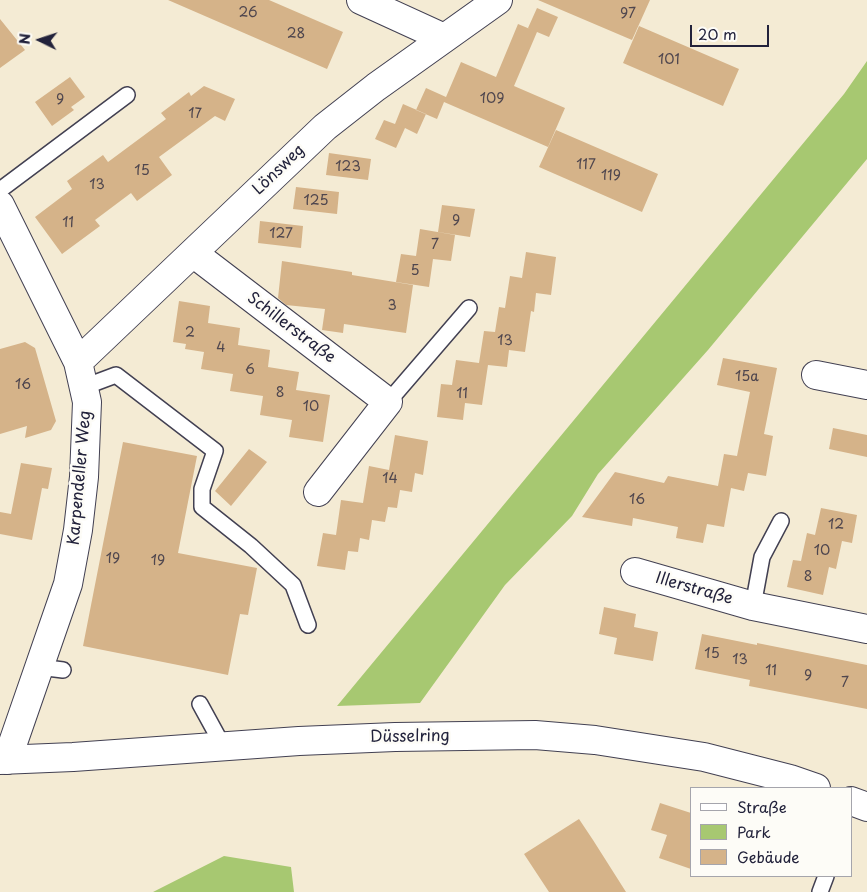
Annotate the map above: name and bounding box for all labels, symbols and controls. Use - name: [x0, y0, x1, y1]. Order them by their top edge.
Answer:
- house number: 26: [238, 5, 258, 21]
- house number: 97: [620, 6, 636, 22]
- north arrow: [15, 15, 65, 65]
- scale bar: [692, 15, 771, 47]
- text: 20 m: [698, 22, 737, 45]
- house number: 28: [287, 26, 305, 42]
- text: N: [14, 33, 35, 45]
- house number: 101: [658, 52, 680, 68]
- house number: 109: [480, 91, 504, 107]
- house number: 9: [56, 92, 64, 108]
- house number: 17: [188, 106, 202, 122]
- street label: Lönsweg: [249, 141, 309, 199]
- house number: 117: [576, 157, 596, 173]
- house number: 123: [335, 159, 361, 175]
- house number: 15: [134, 163, 150, 179]
- house number: 119: [601, 168, 621, 184]
- house number: 13: [89, 177, 105, 193]
- house number: 125: [304, 193, 328, 209]
- house number: 9: [452, 213, 460, 229]
- house number: 11: [62, 215, 74, 231]
- house number: 127: [269, 226, 293, 242]
- house number: 7: [431, 237, 439, 253]
- house number: 5: [410, 263, 420, 279]
- street label: Schillerstraße: [243, 289, 339, 367]
- house number: 3: [387, 298, 397, 314]
- house number: 2: [185, 325, 195, 341]
- house number: 13: [497, 333, 513, 349]
- house number: 4: [216, 340, 226, 356]
- house number: 6: [245, 362, 255, 378]
- house number: 15a: [735, 369, 759, 385]
- house number: 16: [15, 377, 31, 393]
- house number: 8: [276, 385, 284, 401]
- house number: 11: [456, 386, 468, 402]
- house number: 10: [303, 399, 319, 415]
- street label: Karpendeller Weg: [65, 410, 95, 546]
- house number: 14: [382, 471, 398, 487]
- house number: 16: [629, 492, 645, 508]
- house number: 12: [828, 517, 844, 533]
- house number: 10: [814, 543, 830, 559]
- house number: 19: [106, 551, 120, 567]
- house number: 19: [151, 553, 165, 569]
- street label: Illerstraße: [653, 569, 735, 609]
- house number: 8: [804, 569, 812, 585]
- house number: 15: [704, 646, 720, 662]
- house number: 13: [732, 652, 748, 668]
- house number: 11: [765, 663, 777, 679]
- house number: 9: [804, 668, 812, 684]
- house number: 7: [841, 675, 849, 691]
- street label: Düsselring: [370, 727, 450, 747]
- legend: [690, 787, 852, 877]
- text: Straße: [737, 795, 787, 818]
- text: Park: [737, 820, 771, 843]
- text: Gebäude: [737, 845, 799, 868]

